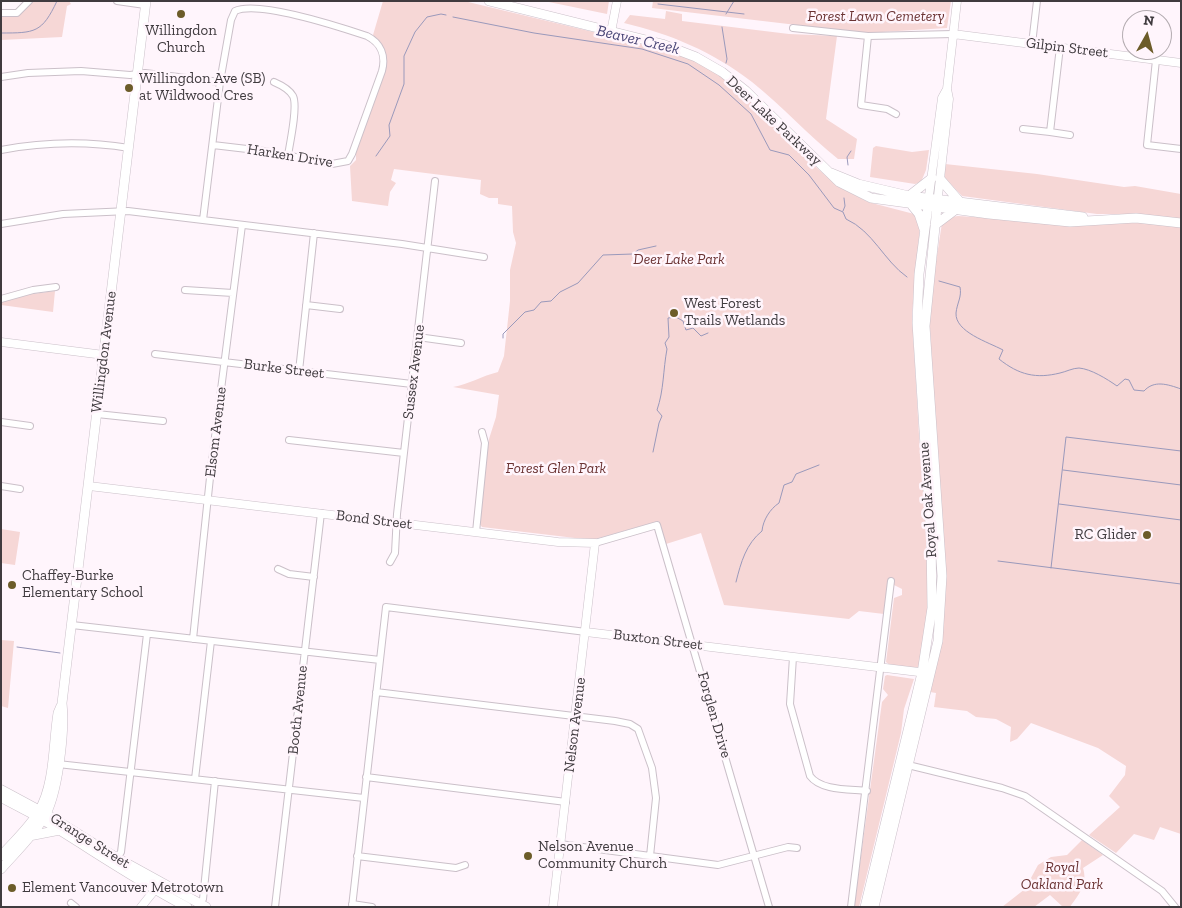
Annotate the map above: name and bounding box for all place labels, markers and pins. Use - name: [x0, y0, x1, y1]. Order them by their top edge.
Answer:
- marker: Willingdon Church: [175, 8, 187, 20]
- place label: Willingdon Church: [145, 22, 217, 57]
- place label: Willingdon Ave (SB) at Wildwood Cres: [139, 70, 265, 105]
- marker: Willingdon Ave (SB) at Wildwood Cres: [123, 82, 135, 94]
- place label: West Forest Trails Wetlands: [684, 295, 785, 330]
- marker: West Forest Trails Wetlands: [668, 307, 680, 319]
- place label: RC Glider: [1075, 526, 1137, 544]
- marker: RC Glider: [1141, 529, 1153, 541]
- place label: Chaffey-Burke Elementary School: [22, 567, 143, 602]
- marker: Chaffey-Burke Elementary School: [6, 579, 18, 591]
- place label: Nelson Avenue Community Church: [538, 838, 667, 873]
- marker: Nelson Avenue Community Church: [522, 850, 534, 862]
- place label: Element Vancouver Metrotown: [22, 879, 224, 897]
- marker: Element Vancouver Metrotown: [6, 882, 18, 894]

